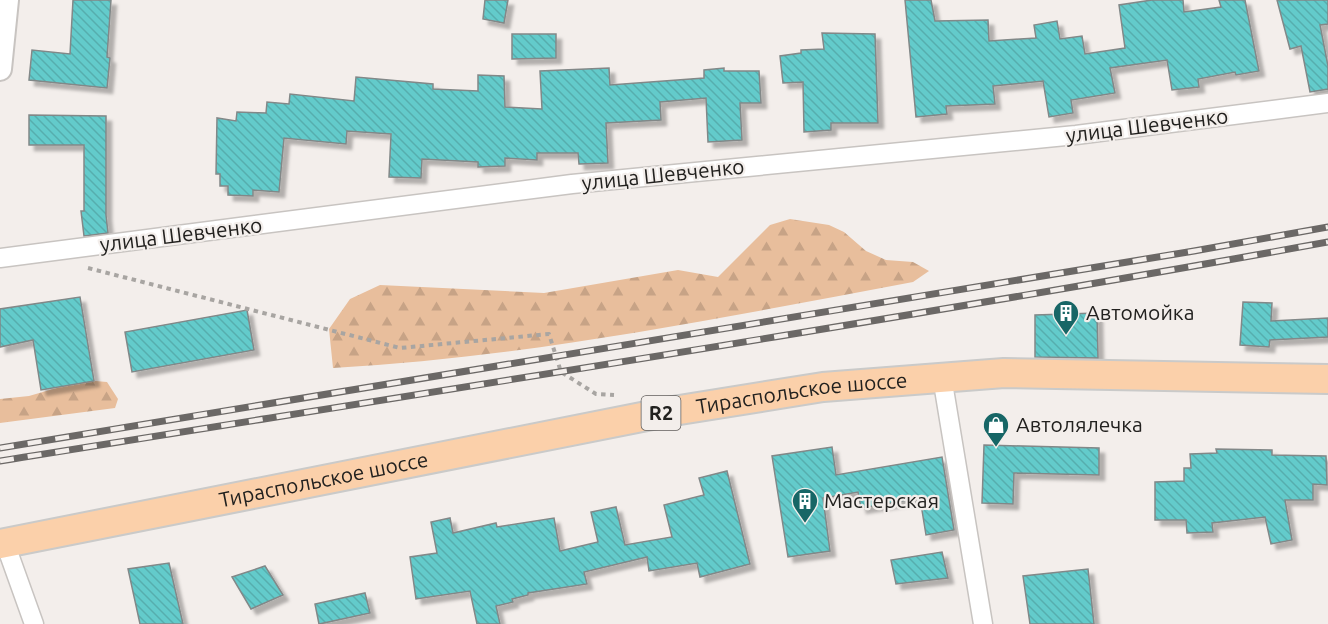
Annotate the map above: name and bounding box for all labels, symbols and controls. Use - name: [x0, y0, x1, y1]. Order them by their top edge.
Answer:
- street label: улица Шевченко: [1064, 103, 1229, 147]
- street label: улица Шевченко: [580, 154, 745, 194]
- street label: улица Шевченко: [98, 212, 263, 256]
- building icon: Автомойка: [1051, 298, 1081, 336]
- place label: Автомойка: [1086, 300, 1194, 324]
- street label: Тираспольское шоссе: [694, 368, 908, 418]
- road number: R2: [642, 396, 680, 430]
- shop icon: Автолялечка: [981, 410, 1011, 448]
- place label: Автолялечка: [1016, 412, 1143, 436]
- street label: Тираспольское шоссе: [217, 447, 430, 511]
- building icon: Мастерская: [790, 486, 820, 524]
- place label: Мастерская: [824, 488, 939, 512]

